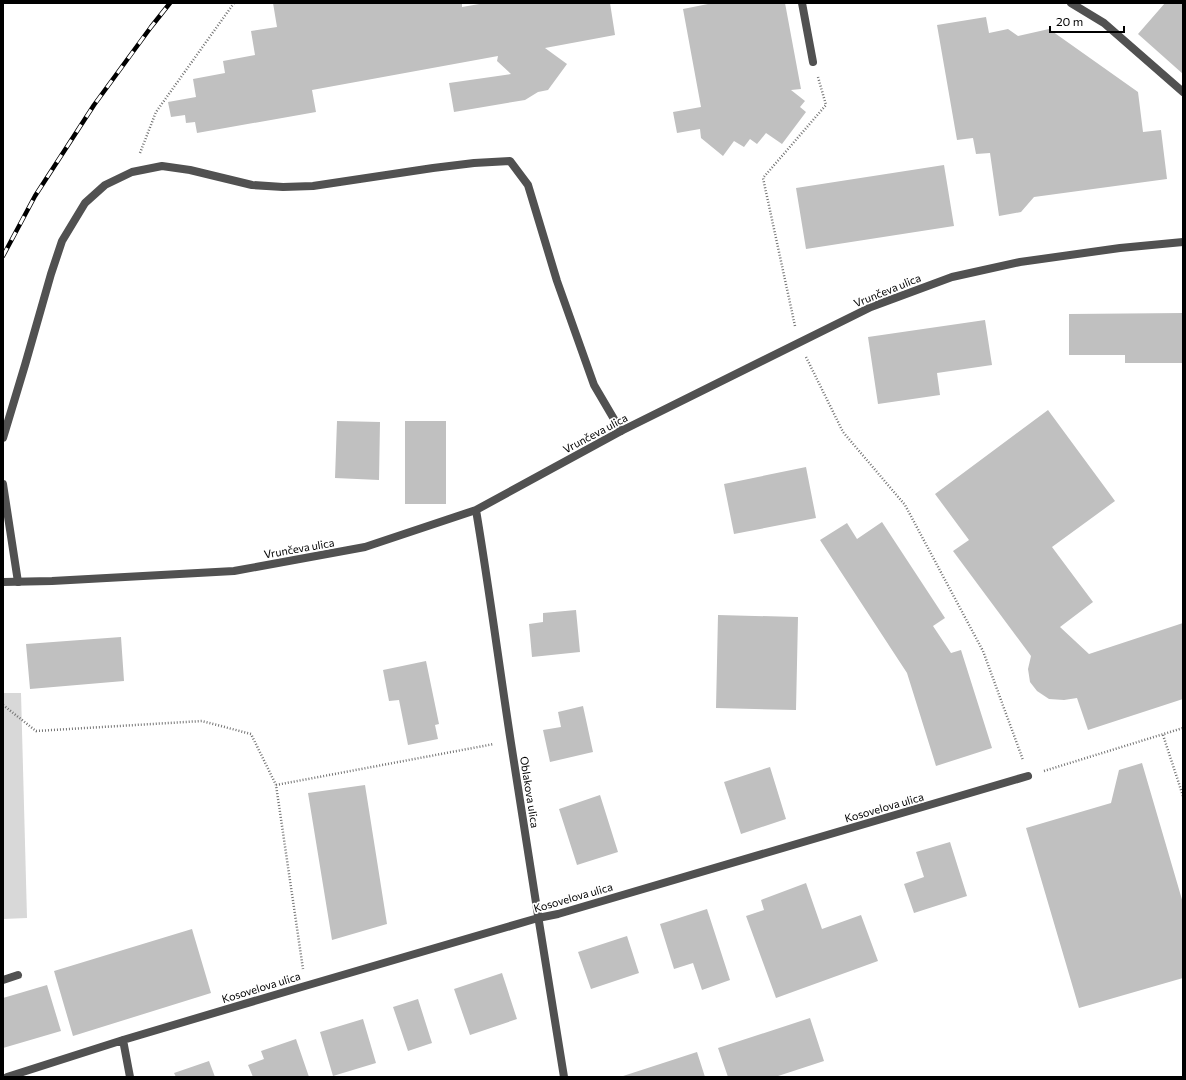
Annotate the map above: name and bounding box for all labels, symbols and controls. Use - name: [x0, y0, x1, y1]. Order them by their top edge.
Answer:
- scale bar: [1050, 8, 1124, 34]
- text: 20 m: [1056, 14, 1083, 28]
- street label: Vrunčeva ulica: [852, 271, 922, 309]
- street label: Vrunčeva ulica: [560, 411, 630, 455]
- street label: Vrunčeva ulica: [263, 535, 335, 561]
- street label: Oblakova ulica: [518, 755, 542, 829]
- street label: Kosovelova ulica: [843, 790, 925, 824]
- street label: Kosovelova ulica: [532, 880, 614, 914]
- street label: Kosovelova ulica: [220, 969, 302, 1005]

